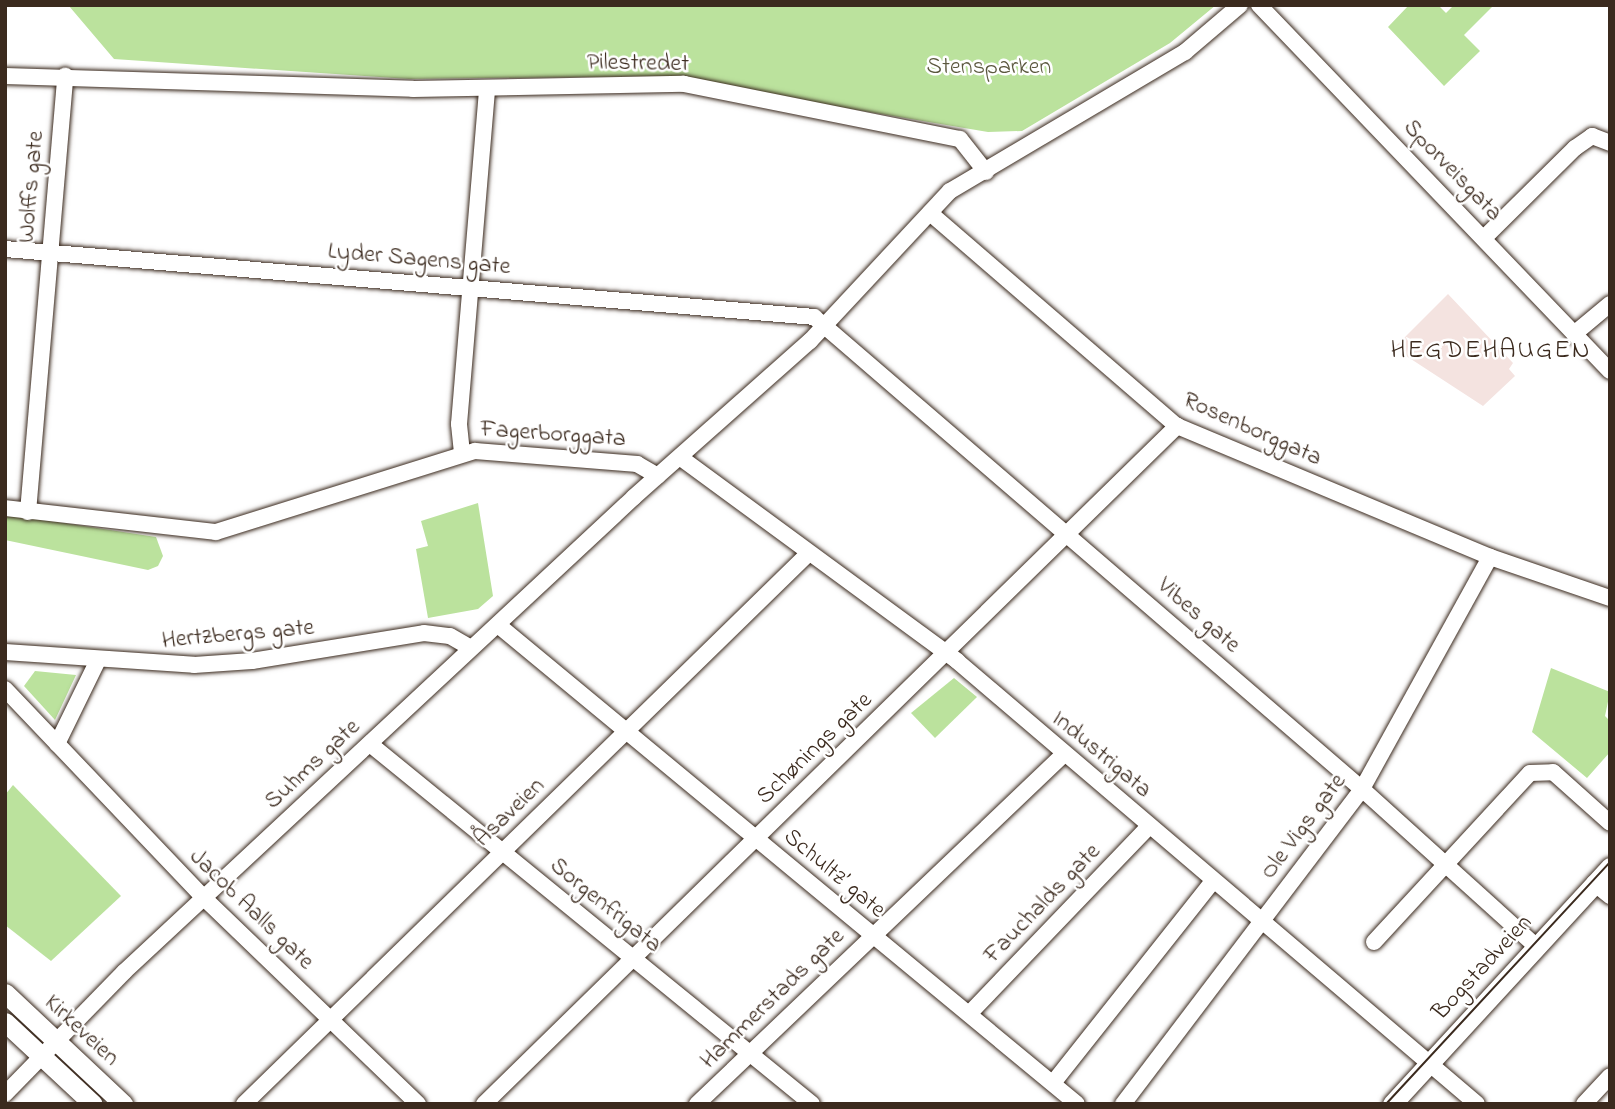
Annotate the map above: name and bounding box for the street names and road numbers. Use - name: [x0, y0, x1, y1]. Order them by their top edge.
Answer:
- street label: Pilestredet: [587, 49, 689, 79]
- street label: Sporveisgata: [1396, 114, 1508, 228]
- street label: Wolffs gate: [13, 130, 51, 244]
- street label: Lyder Sagens gate: [327, 238, 511, 282]
- street label: Rosenborggata: [1178, 387, 1326, 473]
- street label: Fagerborggata: [479, 416, 627, 454]
- street label: Vibes gate: [1150, 572, 1246, 660]
- street label: Hertzbergs gate: [161, 614, 315, 656]
- street label: Schønings gate: [751, 687, 879, 811]
- street label: Industrigata: [1045, 705, 1157, 805]
- street label: Suhms gate: [259, 714, 367, 816]
- street label: Ole Vigs gate: [1255, 768, 1353, 886]
- street label: Åsaveien: [468, 772, 552, 854]
- street label: Schultz’ gate: [777, 823, 891, 925]
- street label: Fauchalds gate: [979, 838, 1107, 970]
- street label: Jacob Aalls gate: [183, 843, 319, 977]
- street label: Sorgenfrigata: [543, 852, 667, 960]
- street label: Bogstadveien: [1427, 909, 1539, 1027]
- street label: Hammerstads gate: [695, 923, 851, 1075]
- street label: Kirkeveien: [37, 989, 125, 1073]

